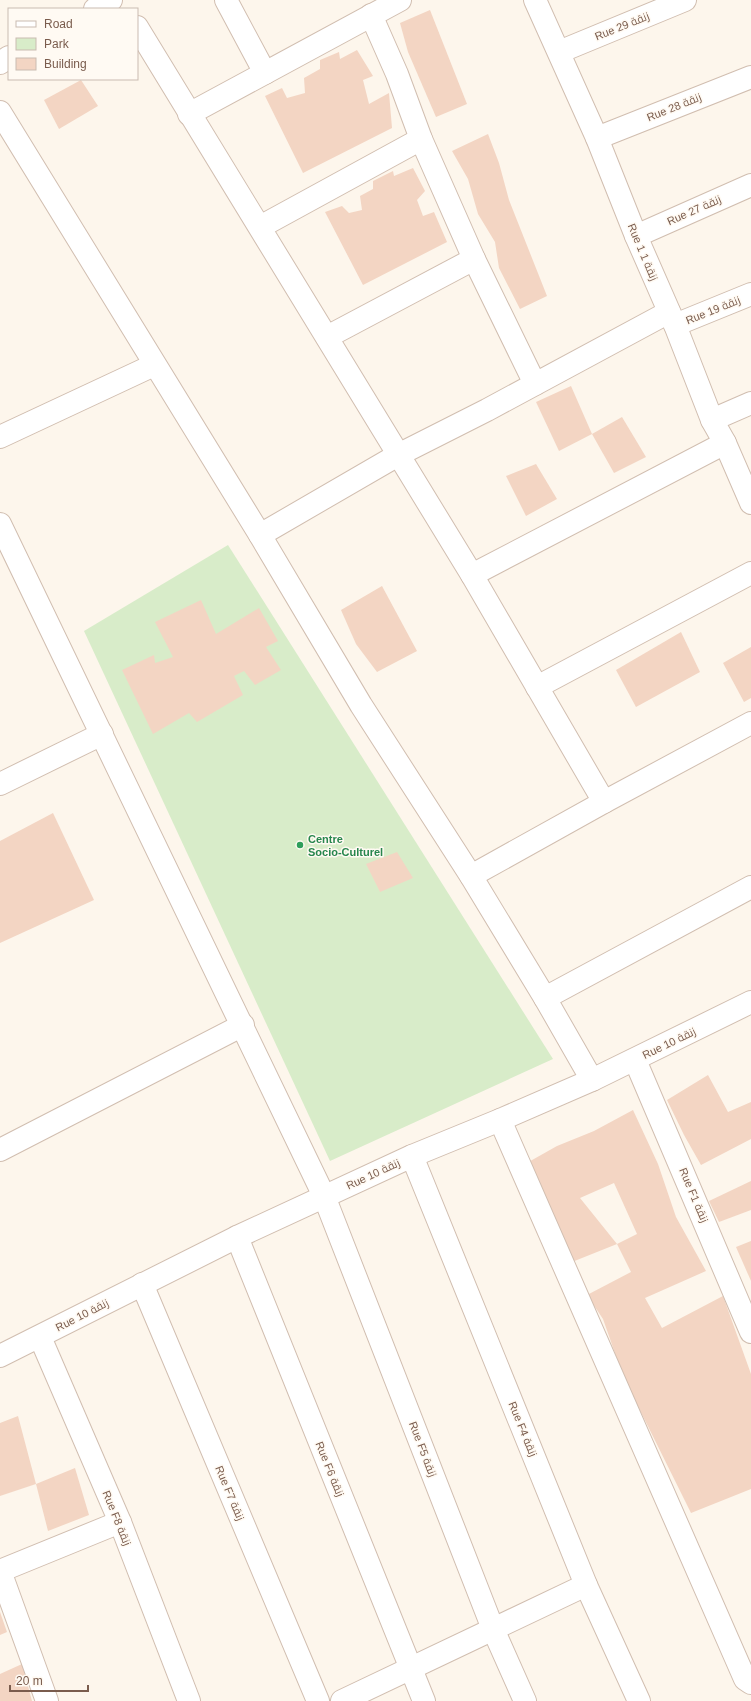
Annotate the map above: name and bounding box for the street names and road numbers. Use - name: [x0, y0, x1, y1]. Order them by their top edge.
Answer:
- street label: Rue 29 زنقة: [593, 10, 651, 43]
- street label: Rue 28 زنقة: [645, 91, 703, 124]
- street label: Rue 27 زنقة: [665, 193, 723, 228]
- street label: Rue 1 زنقة 1: [625, 222, 660, 283]
- street label: Rue 19 زنقة: [684, 294, 742, 327]
- street label: Rue 10 زنقة: [640, 1025, 698, 1062]
- street label: Rue 10 زنقة: [344, 1156, 402, 1193]
- street label: Rue F1 زنقة: [676, 1166, 711, 1225]
- street label: Rue 10 زنقة: [54, 1296, 111, 1334]
- street label: Rue F4 زنقة: [506, 1400, 540, 1459]
- street label: Rue F5 زنقة: [406, 1420, 439, 1479]
- street label: Rue F6 زنقة: [313, 1440, 347, 1499]
- street label: Rue F7 زنقة: [212, 1464, 247, 1523]
- street label: Rue F8 زنقة: [100, 1489, 134, 1548]

